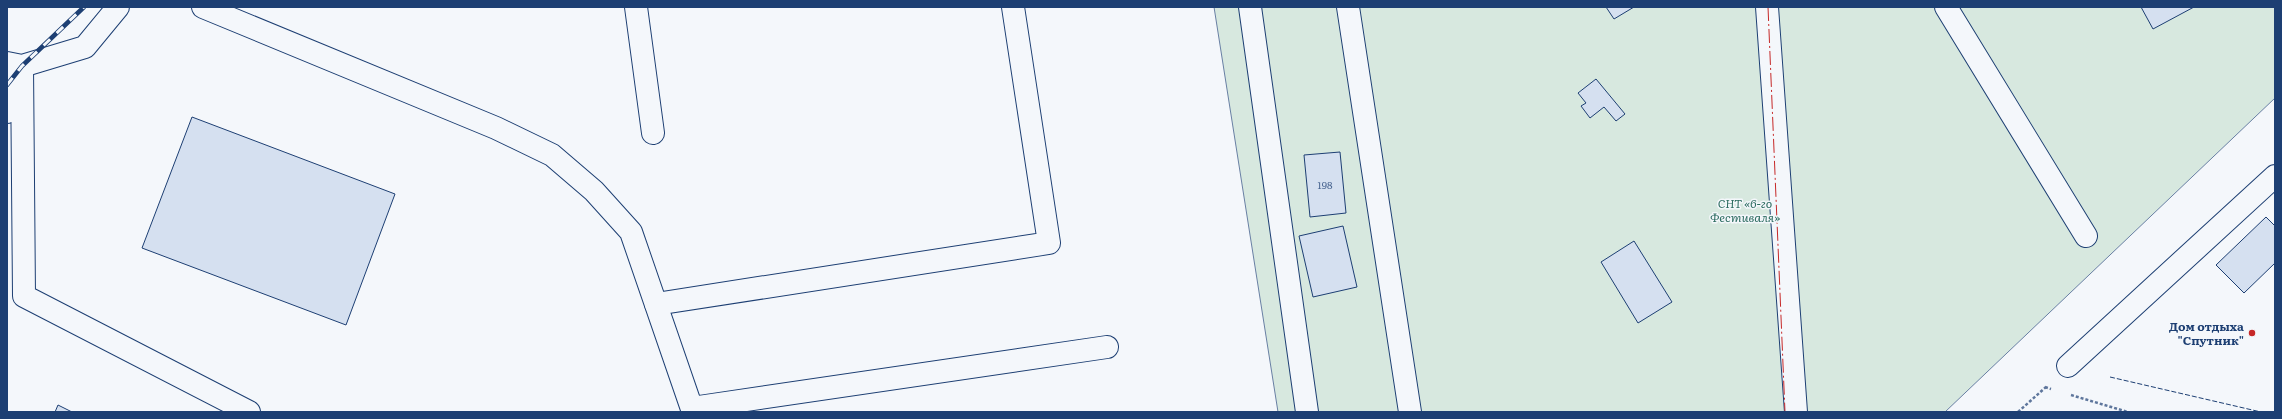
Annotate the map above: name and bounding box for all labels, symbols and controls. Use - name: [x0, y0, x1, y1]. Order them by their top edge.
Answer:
- house number: 198: [1318, 177, 1333, 192]
- park label: СНТ «6-го Фестиваля»: [1710, 194, 1780, 226]
- place label: Дом отдыха "Спутник": [2169, 317, 2244, 349]
- marker: Дом отдыха "Спутник": [2247, 328, 2257, 338]

